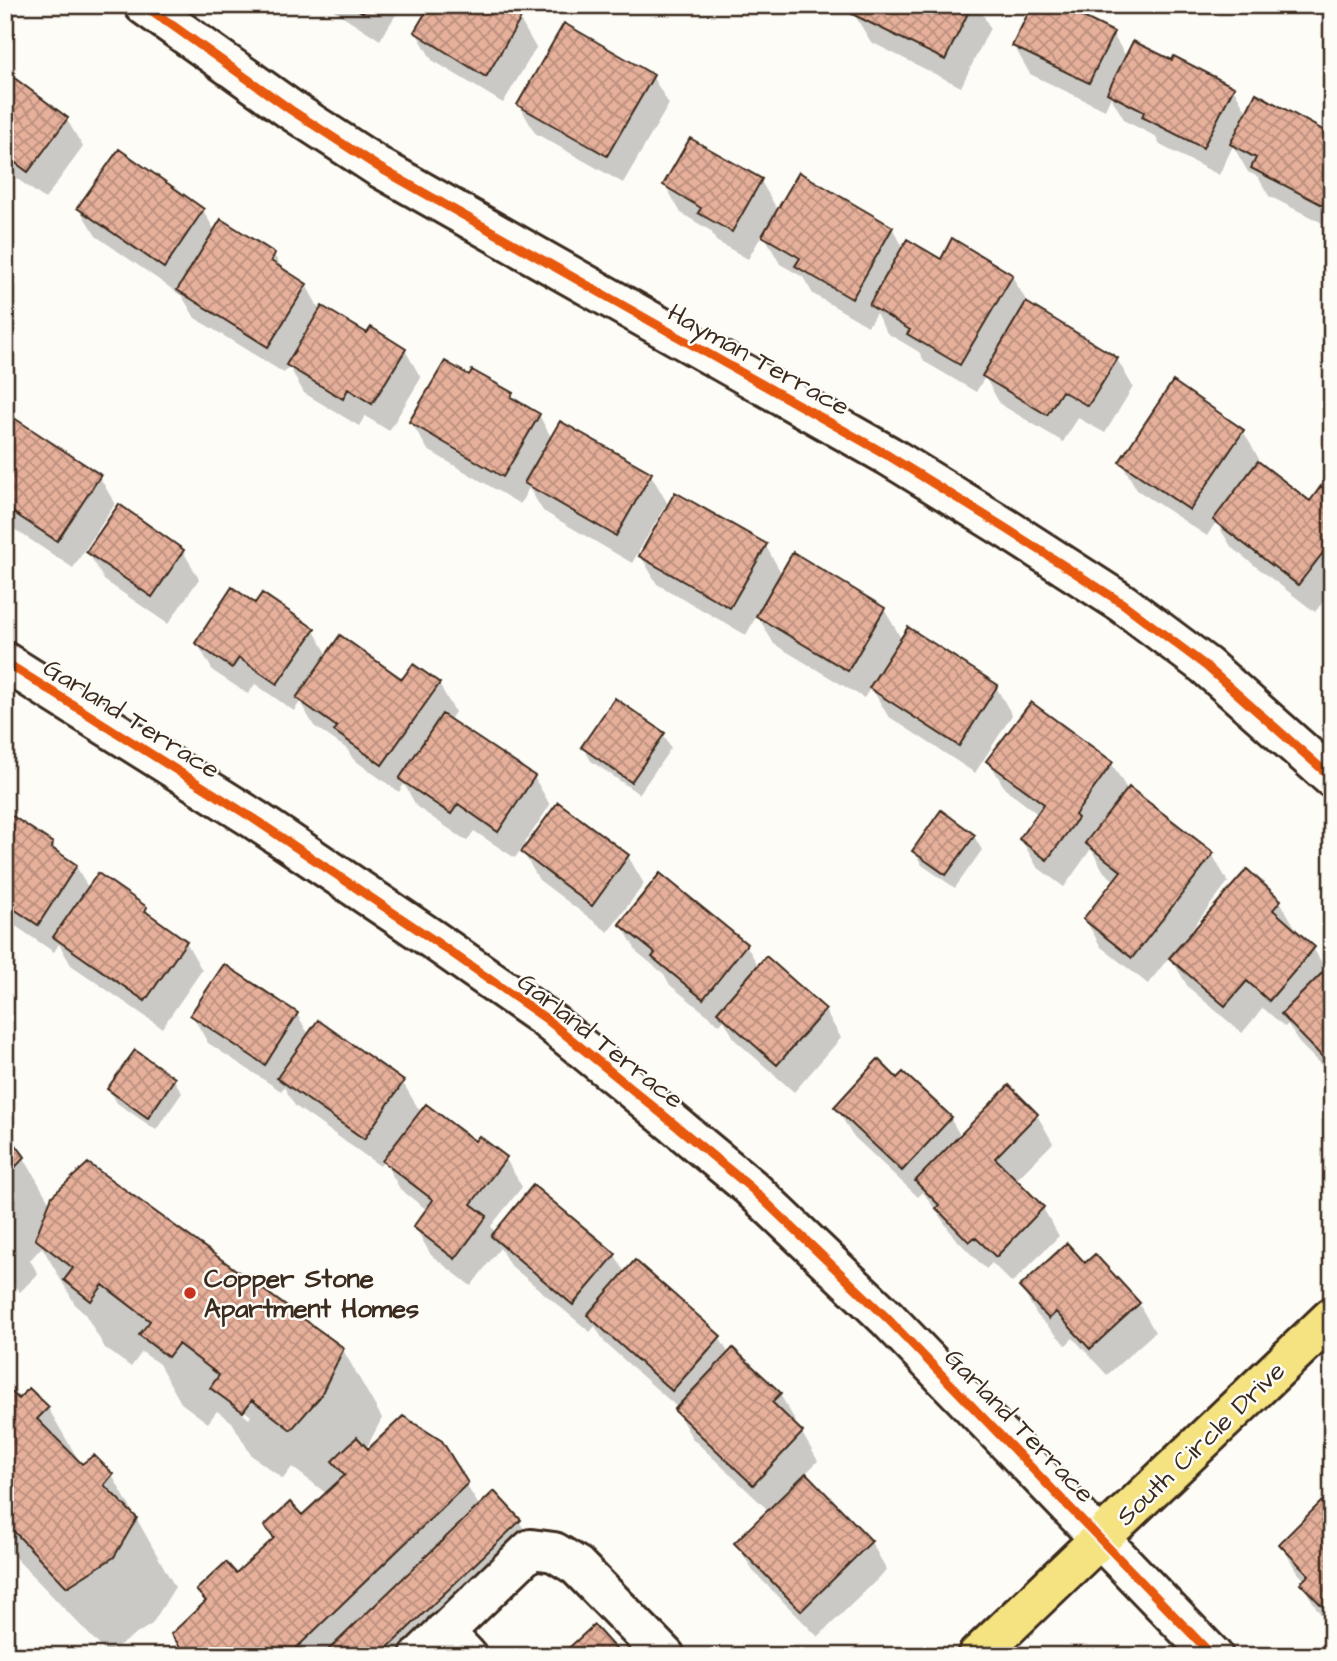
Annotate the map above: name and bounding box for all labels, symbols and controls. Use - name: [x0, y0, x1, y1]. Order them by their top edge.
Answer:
- street label: Hayman Terrace: [660, 295, 856, 427]
- street label: Garland Terrace: [36, 650, 227, 788]
- street label: Garland Terrace: [510, 964, 691, 1117]
- place label: Copper Stone Apartment Homes: [204, 1261, 419, 1327]
- marker: Copper Stone Apartment Homes: [182, 1285, 198, 1301]
- street label: Garland Terrace: [936, 1340, 1103, 1511]
- street label: South Circle Drive: [1108, 1353, 1293, 1534]

